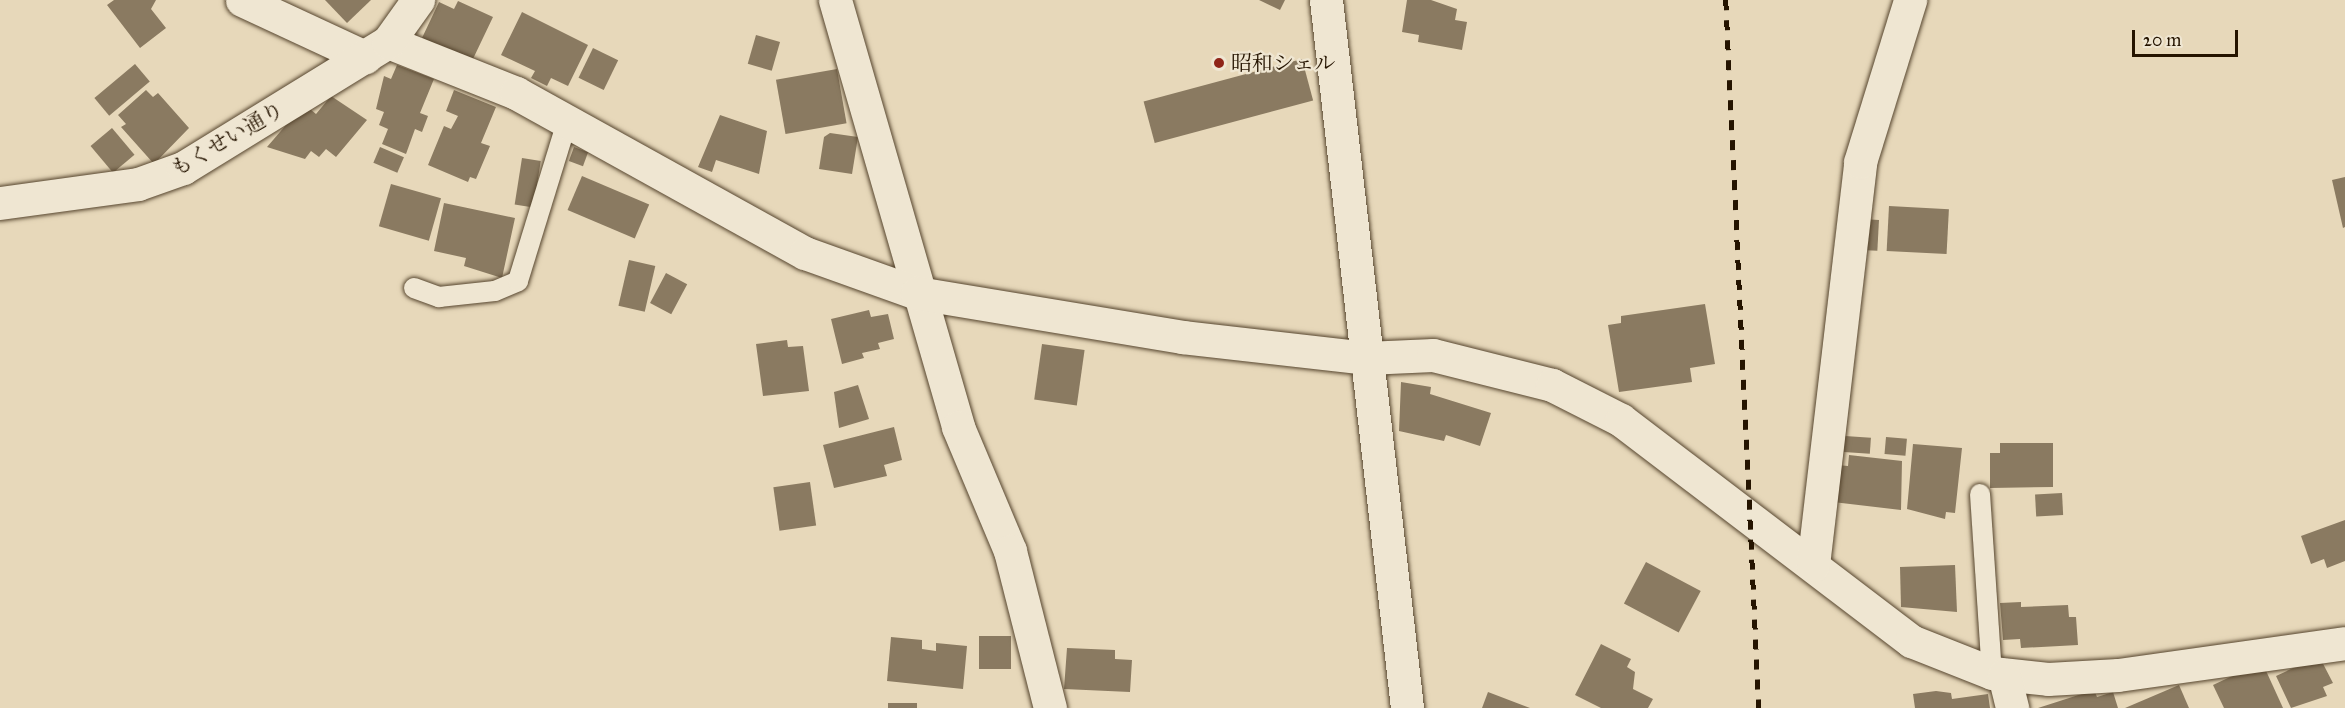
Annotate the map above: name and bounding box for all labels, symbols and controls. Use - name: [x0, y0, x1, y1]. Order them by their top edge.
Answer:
- scale bar: [2135, 18, 2242, 56]
- text: 20 m: [2143, 29, 2181, 51]
- place label: 昭和シェル: [1231, 50, 1336, 76]
- marker: 昭和シェル: [1212, 56, 1226, 70]
- street label: もくせい通り: [166, 97, 288, 181]

